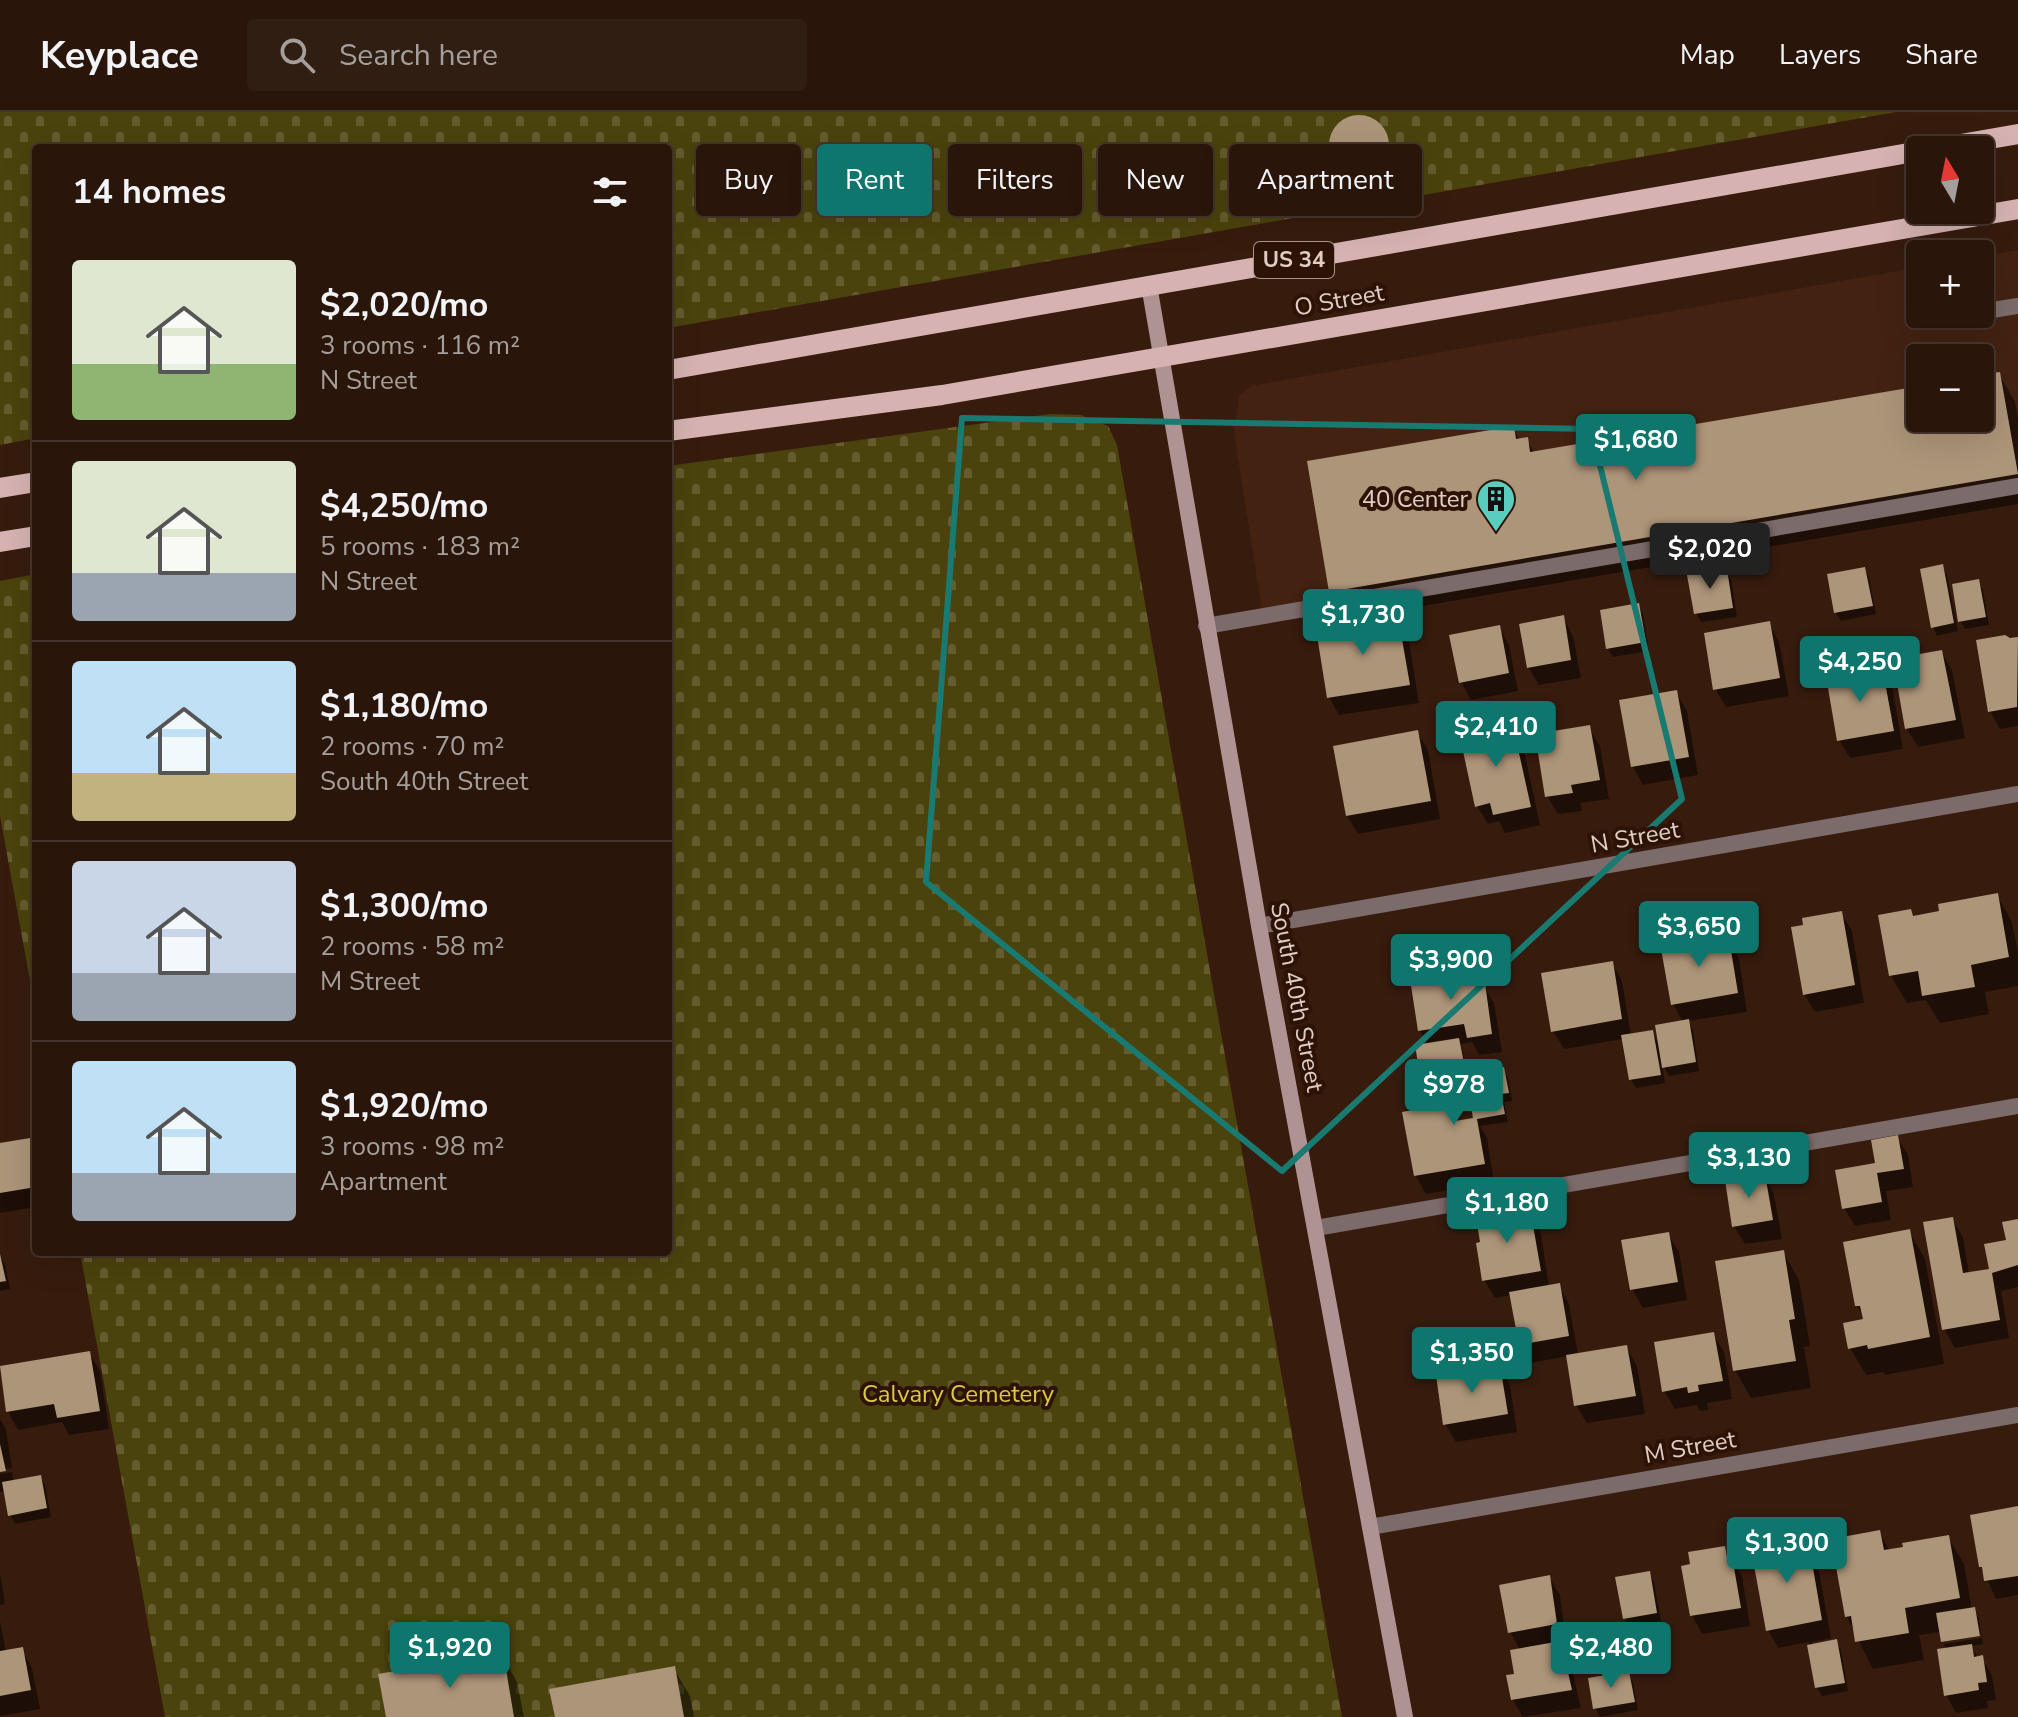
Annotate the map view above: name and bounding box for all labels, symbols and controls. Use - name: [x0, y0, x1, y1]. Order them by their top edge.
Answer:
- search box: [247, 19, 807, 91]
- text: Keyplace: [40, 30, 199, 81]
- icon: search: [275, 33, 319, 77]
- text: Search here: [339, 35, 498, 76]
- text: Map: [1680, 36, 1735, 74]
- text: Layers: [1779, 36, 1861, 74]
- text: Share: [1905, 36, 1978, 74]
- north arrow: [1906, 136, 1994, 224]
- map controls: [1906, 136, 1994, 432]
- chip: Buy: [696, 144, 801, 216]
- chip: Rent: [817, 144, 932, 216]
- chip: Filters: [948, 144, 1082, 216]
- chip: New: [1098, 144, 1213, 216]
- chip: Apartment: [1229, 144, 1422, 216]
- text: 14 homes: [72, 169, 226, 215]
- icon: filters: [588, 170, 632, 214]
- button: +: [1906, 240, 1994, 328]
- road number: US 34: [1254, 242, 1334, 278]
- street label: O Street: [1292, 276, 1387, 324]
- text: $2,020/mo: [320, 282, 488, 328]
- icon: home: [136, 292, 232, 388]
- text: 3 rooms · 116 m²: [320, 328, 520, 363]
- button: −: [1906, 344, 1994, 432]
- text: N Street: [320, 363, 417, 398]
- pin: $1,680: [1571, 414, 1701, 482]
- text: $1,680: [1594, 422, 1678, 457]
- building icon: 40 Center: [1475, 478, 1517, 533]
- text: $4,250/mo: [320, 483, 488, 529]
- place label: 40 Center: [1362, 483, 1468, 515]
- icon: home: [136, 493, 232, 589]
- pin: $2,020: [1645, 523, 1775, 591]
- text: 5 rooms · 183 m²: [320, 529, 520, 564]
- text: $2,020: [1668, 531, 1752, 566]
- text: N Street: [320, 564, 417, 599]
- pin: $1,730: [1298, 589, 1428, 657]
- text: $1,730: [1321, 597, 1405, 632]
- pin: $4,250: [1795, 636, 1925, 704]
- text: $4,250: [1818, 644, 1902, 679]
- text: $1,180/mo: [320, 683, 488, 729]
- icon: home: [136, 693, 232, 789]
- pin: $2,410: [1431, 701, 1561, 769]
- text: $2,410: [1454, 709, 1538, 744]
- text: 2 rooms · 70 m²: [320, 729, 504, 764]
- text: South 40th Street: [320, 764, 528, 799]
- street label: N Street: [1588, 813, 1682, 861]
- text: $1,300/mo: [320, 883, 488, 929]
- icon: home: [136, 893, 232, 989]
- street label: South 40th Street: [1263, 900, 1331, 1095]
- pin: $3,650: [1634, 901, 1764, 969]
- text: $3,650: [1657, 909, 1741, 944]
- text: 2 rooms · 58 m²: [320, 929, 504, 964]
- pin: $3,900: [1386, 934, 1516, 1002]
- text: $3,900: [1409, 942, 1493, 977]
- text: M Street: [320, 964, 420, 999]
- pin: $978: [1407, 1059, 1501, 1127]
- text: $978: [1423, 1067, 1485, 1102]
- text: $1,920/mo: [320, 1083, 488, 1129]
- icon: home: [136, 1093, 232, 1189]
- text: 3 rooms · 98 m²: [320, 1129, 504, 1164]
- pin: $3,130: [1684, 1132, 1814, 1200]
- text: $3,130: [1707, 1140, 1791, 1175]
- text: Apartment: [320, 1164, 447, 1199]
- pin: $1,180: [1442, 1177, 1572, 1245]
- text: $1,180: [1465, 1185, 1549, 1220]
- pin: $1,350: [1407, 1327, 1537, 1395]
- text: $1,350: [1430, 1335, 1514, 1370]
- park label: Calvary Cemetery: [862, 1378, 1055, 1410]
- street label: M Street: [1642, 1423, 1739, 1471]
- pin: $1,300: [1722, 1517, 1852, 1585]
- text: $1,300: [1745, 1525, 1829, 1560]
- pin: $1,920: [385, 1622, 515, 1690]
- pin: $2,480: [1546, 1622, 1676, 1690]
- text: $1,920: [408, 1630, 492, 1665]
- text: $2,480: [1569, 1630, 1653, 1665]

